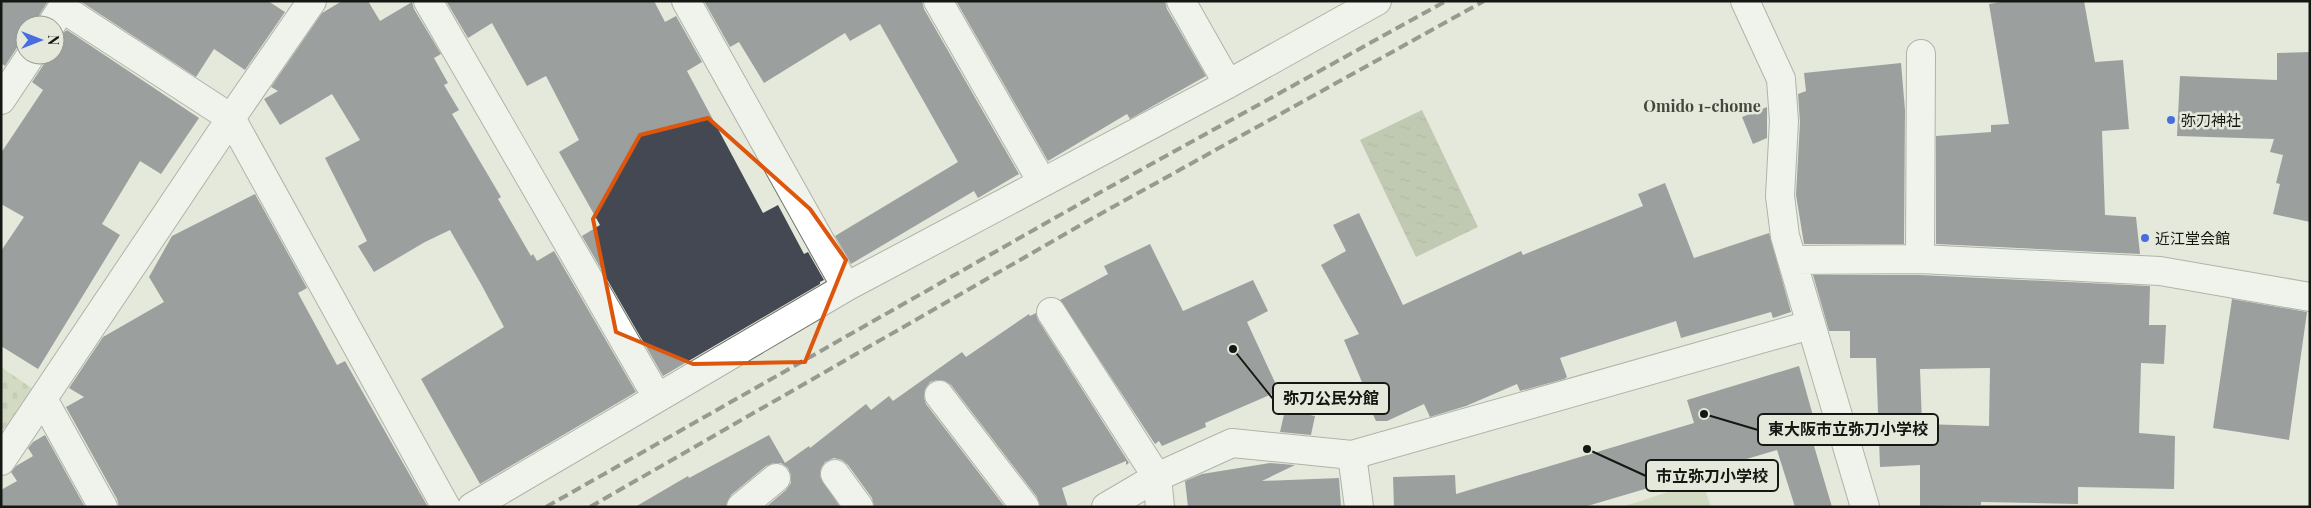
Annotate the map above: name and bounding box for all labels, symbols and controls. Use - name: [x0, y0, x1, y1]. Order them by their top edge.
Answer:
- north arrow: [15, 15, 65, 65]
- text: N: [44, 35, 63, 45]
- district label: Omido 1-chome: [1643, 95, 1761, 116]
- place label: 弥刀神社: [2181, 110, 2241, 130]
- marker: 弥刀神社: [2165, 114, 2177, 126]
- place label: 近江堂会館: [2155, 228, 2230, 248]
- marker: 近江堂会館: [2139, 232, 2151, 244]
- callout: 弥刀公民分館: [1273, 383, 1389, 414]
- text: 弥刀公民分館: [1283, 387, 1379, 408]
- callout: 東大阪市立弥刀小学校: [1758, 414, 1938, 445]
- text: 東大阪市立弥刀小学校: [1768, 418, 1928, 439]
- callout: 市立弥刀小学校: [1646, 460, 1778, 491]
- text: 市立弥刀小学校: [1656, 465, 1768, 486]

